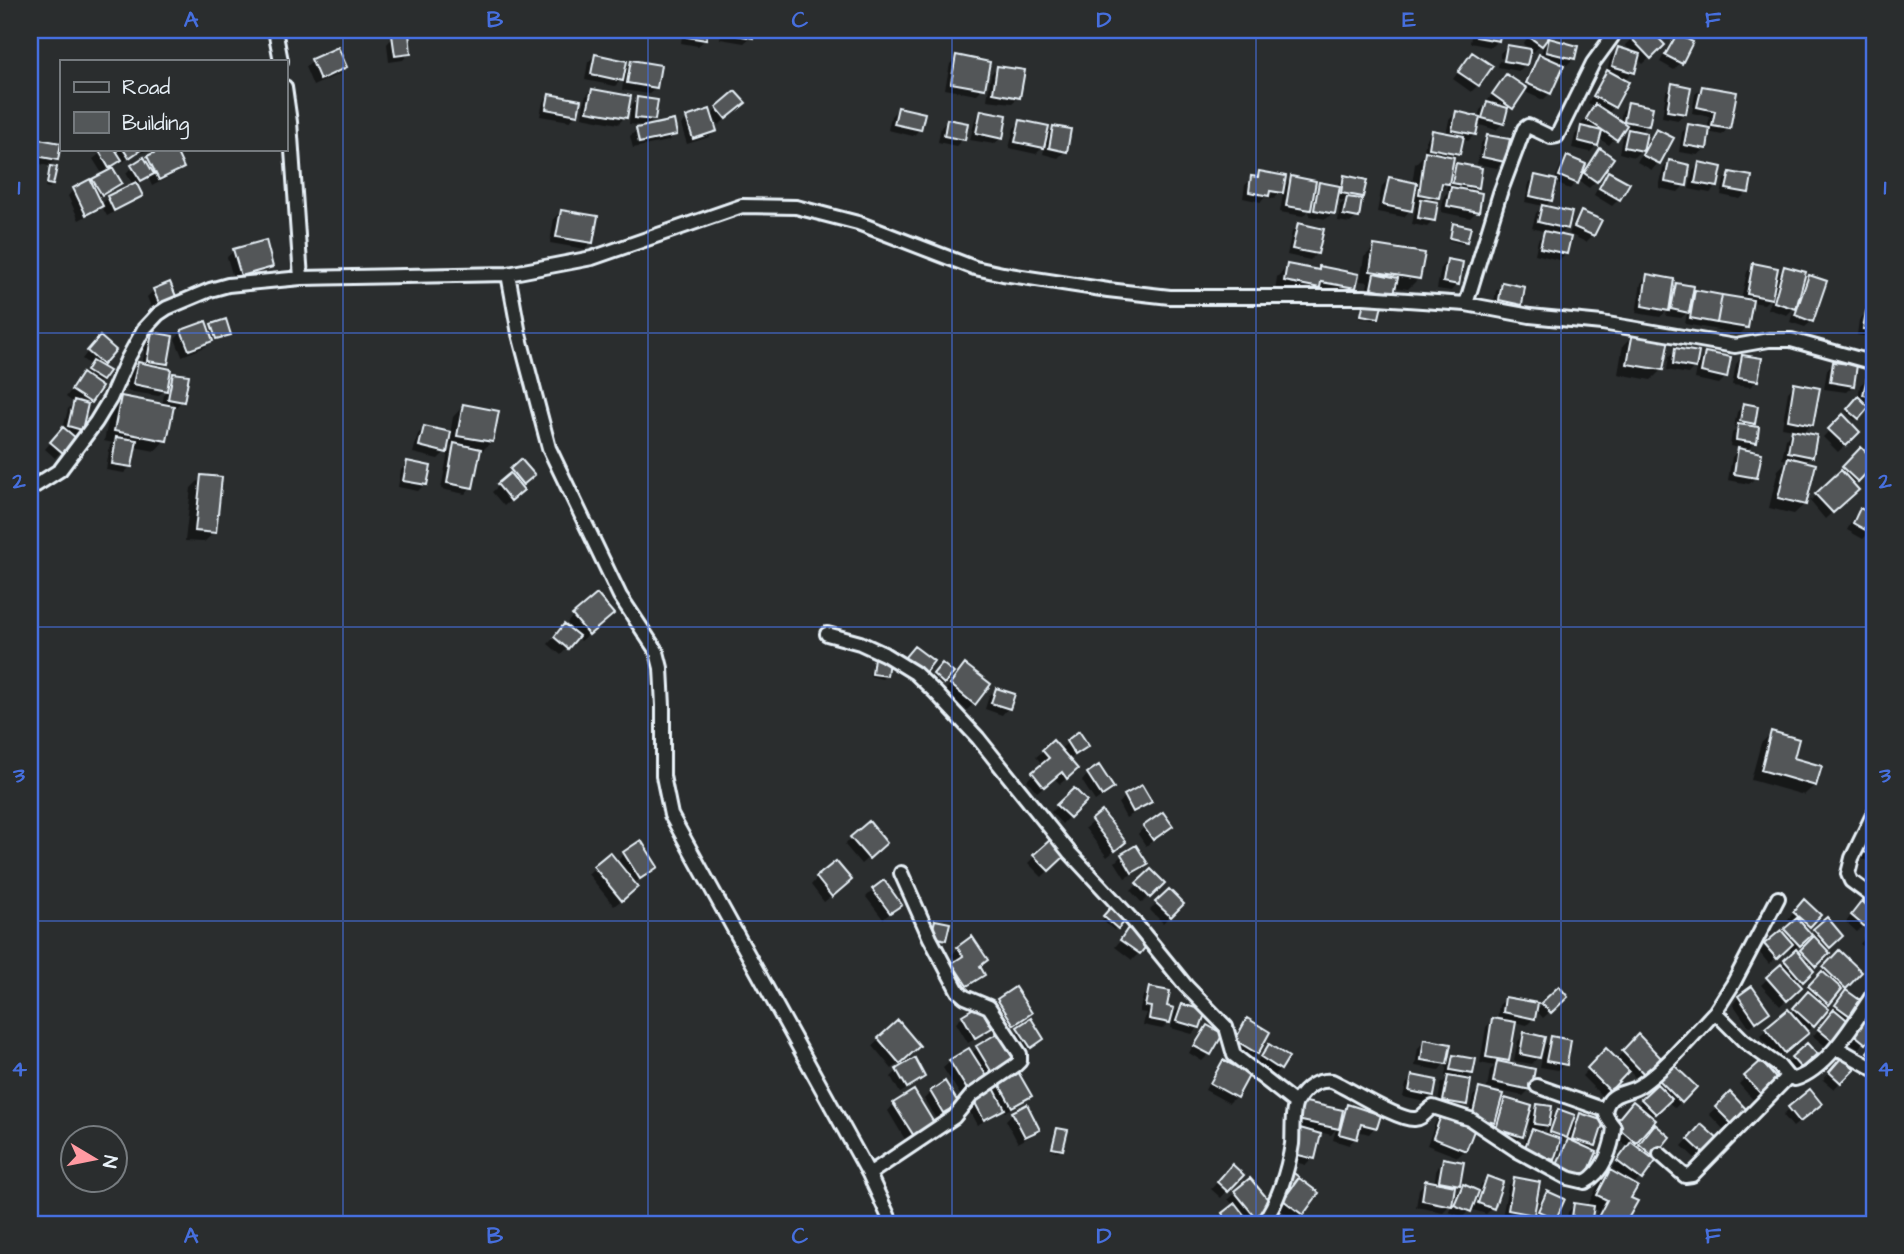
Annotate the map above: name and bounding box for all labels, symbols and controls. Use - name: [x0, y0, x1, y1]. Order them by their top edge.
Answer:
- text: A: [184, 4, 199, 36]
- text: B: [487, 4, 504, 36]
- text: C: [792, 4, 809, 36]
- text: D: [1097, 4, 1112, 36]
- text: E: [1402, 4, 1416, 36]
- text: F: [1705, 4, 1722, 36]
- legend: [60, 60, 287, 150]
- text: Road: [122, 73, 170, 102]
- text: Building: [122, 109, 190, 140]
- text: 1: [18, 171, 21, 203]
- text: 1: [1884, 171, 1887, 203]
- text: 2: [11, 465, 26, 497]
- text: 2: [1877, 465, 1892, 497]
- text: 3: [12, 759, 25, 791]
- text: 3: [1878, 759, 1891, 791]
- text: 4: [11, 1053, 27, 1085]
- text: 4: [1877, 1053, 1893, 1085]
- north arrow: [60, 1124, 130, 1194]
- text: N: [95, 1153, 124, 1170]
- text: A: [184, 1220, 199, 1252]
- text: B: [487, 1220, 504, 1252]
- text: C: [792, 1220, 809, 1252]
- text: D: [1097, 1220, 1112, 1252]
- text: E: [1402, 1220, 1416, 1252]
- text: F: [1705, 1220, 1722, 1252]

